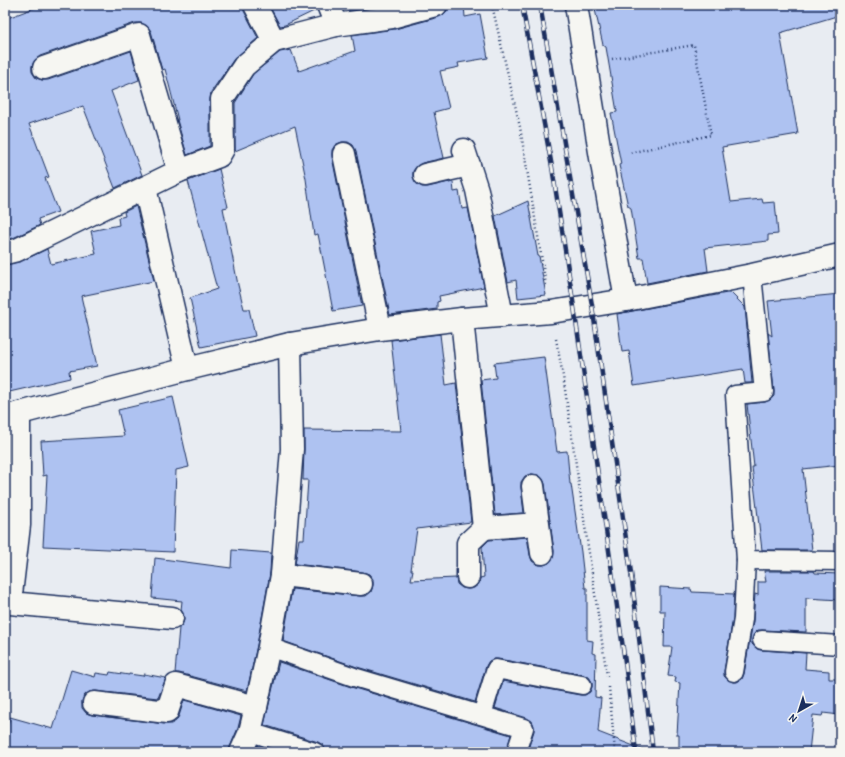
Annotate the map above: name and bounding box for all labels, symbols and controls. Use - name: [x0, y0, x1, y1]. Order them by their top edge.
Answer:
- north arrow: [779, 691, 819, 731]
- text: N: [786, 711, 799, 726]

